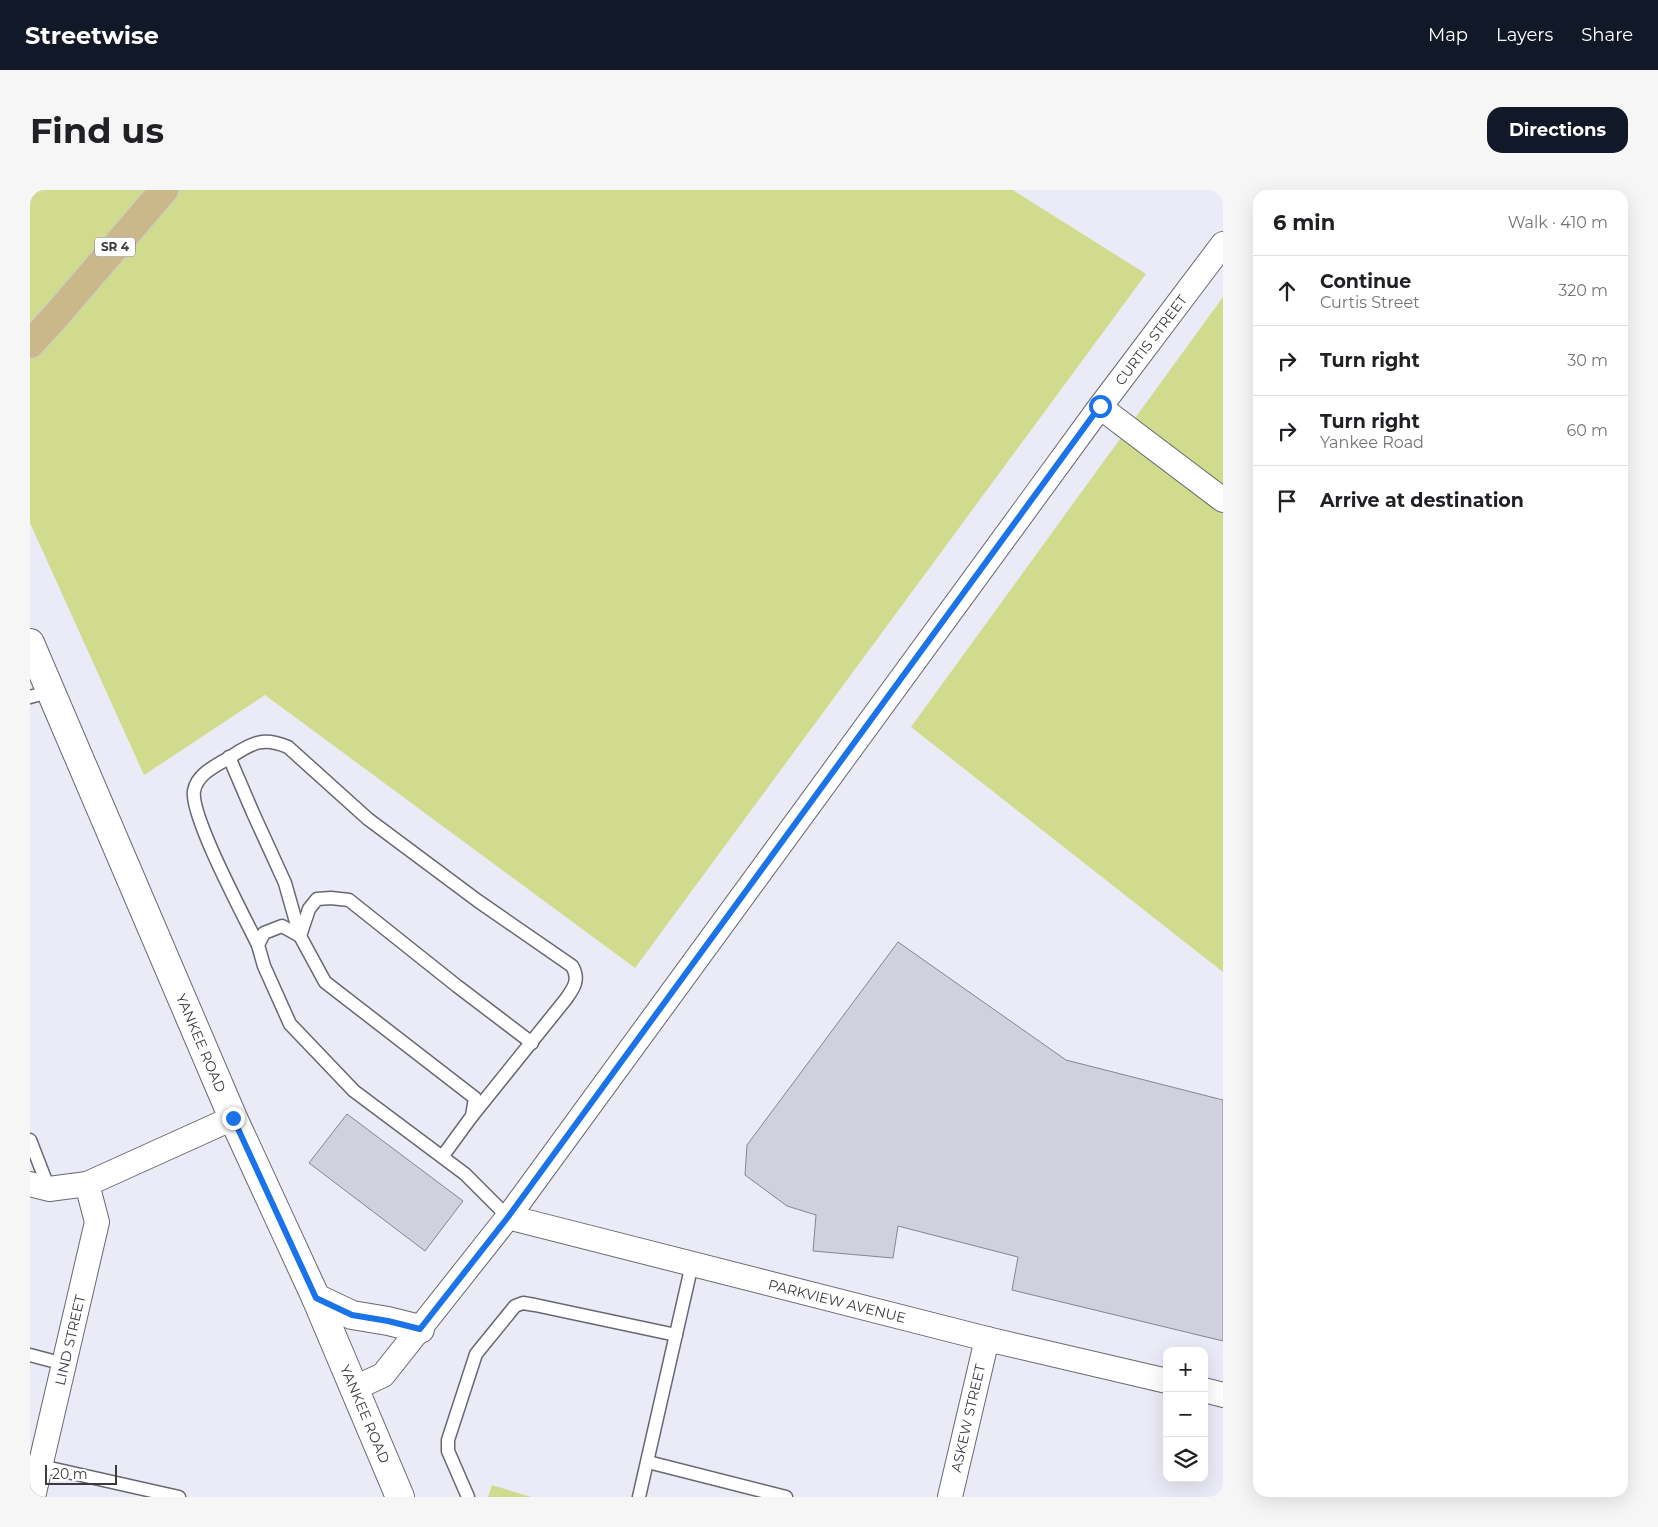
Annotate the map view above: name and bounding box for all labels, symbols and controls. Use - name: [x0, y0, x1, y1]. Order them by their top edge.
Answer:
- text: Streetwise: [25, 21, 159, 50]
- text: Map: [1428, 24, 1468, 46]
- text: Layers: [1496, 24, 1553, 46]
- text: Share: [1581, 24, 1633, 46]
- button: Directions: [1487, 107, 1628, 153]
- text: Find us: [30, 109, 164, 152]
- text: 6 min: [1273, 210, 1335, 235]
- text: Walk · 410 m: [1508, 213, 1608, 232]
- road number: SR 4: [95, 238, 135, 256]
- text: Continue: [1320, 270, 1411, 293]
- icon: ahead: [1273, 277, 1301, 305]
- text: 320 m: [1558, 281, 1608, 300]
- street label: CURTIS STREET: [1111, 291, 1191, 389]
- text: Curtis Street: [1320, 293, 1420, 312]
- icon: right: [1273, 347, 1301, 375]
- text: Turn right: [1320, 349, 1420, 372]
- text: 30 m: [1567, 351, 1608, 370]
- route start: [1089, 395, 1112, 418]
- text: Turn right: [1320, 410, 1420, 433]
- icon: right: [1273, 417, 1301, 445]
- text: 60 m: [1566, 421, 1608, 440]
- text: Yankee Road: [1320, 433, 1424, 452]
- icon: arrive: [1273, 487, 1301, 515]
- text: Arrive at destination: [1320, 489, 1524, 512]
- street label: YANKEE ROAD: [172, 991, 230, 1095]
- route end: [222, 1107, 245, 1130]
- street label: PARKVIEW AVENUE: [766, 1275, 908, 1327]
- street label: LIND STREET: [51, 1293, 89, 1387]
- map controls: [1163, 1347, 1208, 1482]
- button: +: [1163, 1347, 1208, 1392]
- street label: YANKEE ROAD: [336, 1362, 394, 1466]
- street label: ASKEW STREET: [947, 1362, 989, 1474]
- button: −: [1163, 1392, 1208, 1437]
- button: layers: [1163, 1437, 1208, 1482]
- scale bar: [45, 1462, 118, 1485]
- text: 20 m: [52, 1465, 88, 1483]

